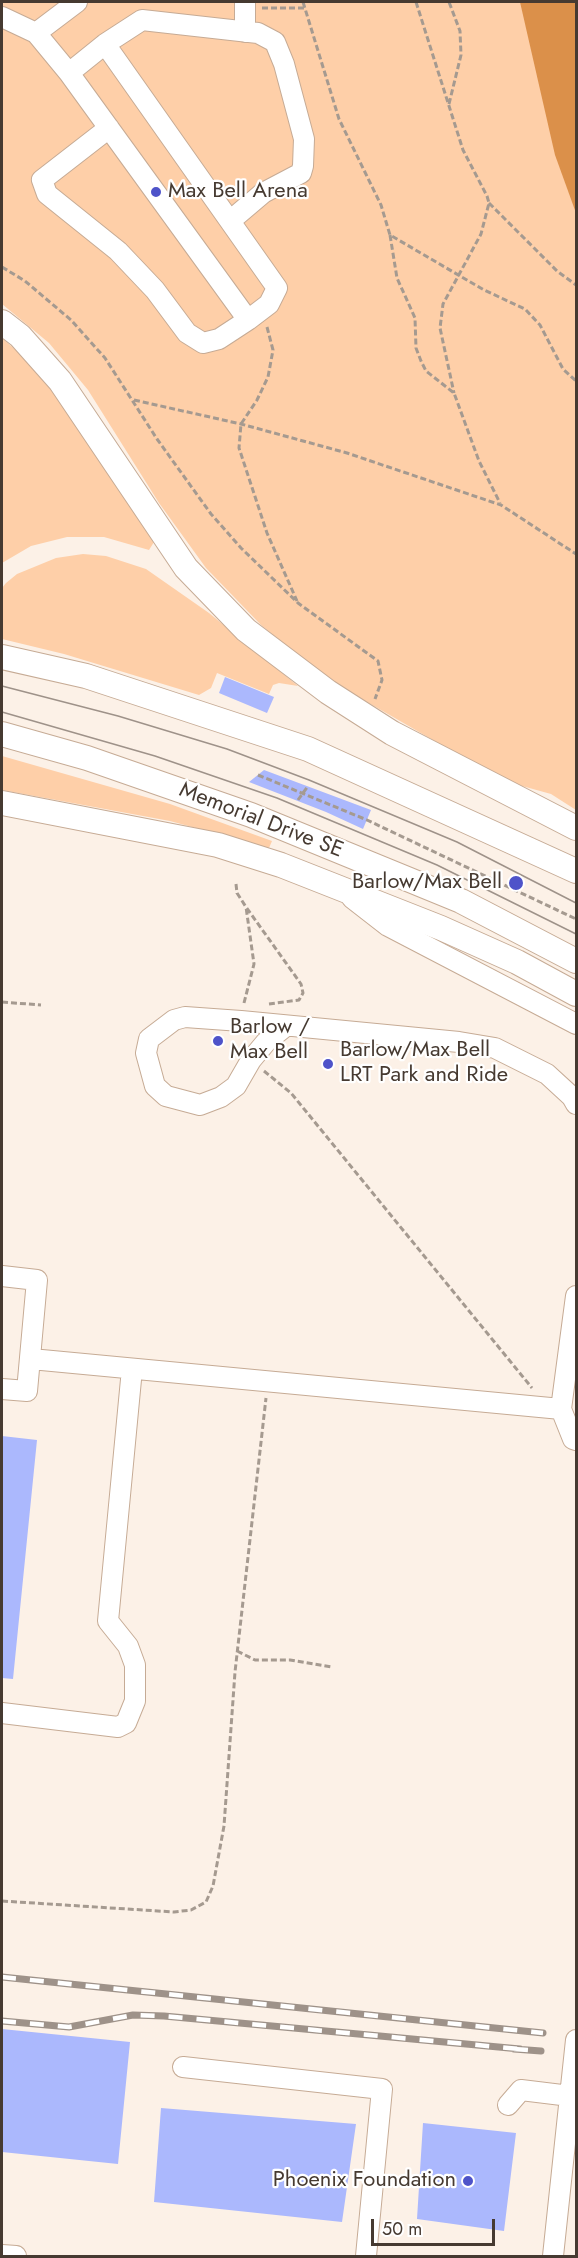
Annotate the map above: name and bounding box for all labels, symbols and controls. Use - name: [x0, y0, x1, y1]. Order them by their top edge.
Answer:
- place label: Max Bell Arena: [168, 179, 308, 205]
- marker: Max Bell Arena: [149, 185, 163, 199]
- street label: Memorial Drive SE: [175, 778, 347, 864]
- place label: Barlow/Max Bell: [352, 870, 502, 896]
- marker: Barlow/Max Bell: [507, 874, 525, 892]
- place label: Barlow / Max Bell: [230, 1015, 310, 1066]
- marker: Barlow / Max Bell: [211, 1034, 225, 1048]
- place label: Barlow/Max Bell LRT Park and Ride: [340, 1038, 508, 1090]
- marker: Barlow/Max Bell LRT Park and Ride: [321, 1057, 335, 1071]
- place label: Phoenix Foundation: [273, 2168, 456, 2194]
- marker: Phoenix Foundation: [461, 2174, 475, 2188]
- scale bar: [374, 2207, 498, 2245]
- text: 50 m: [382, 2216, 422, 2242]

